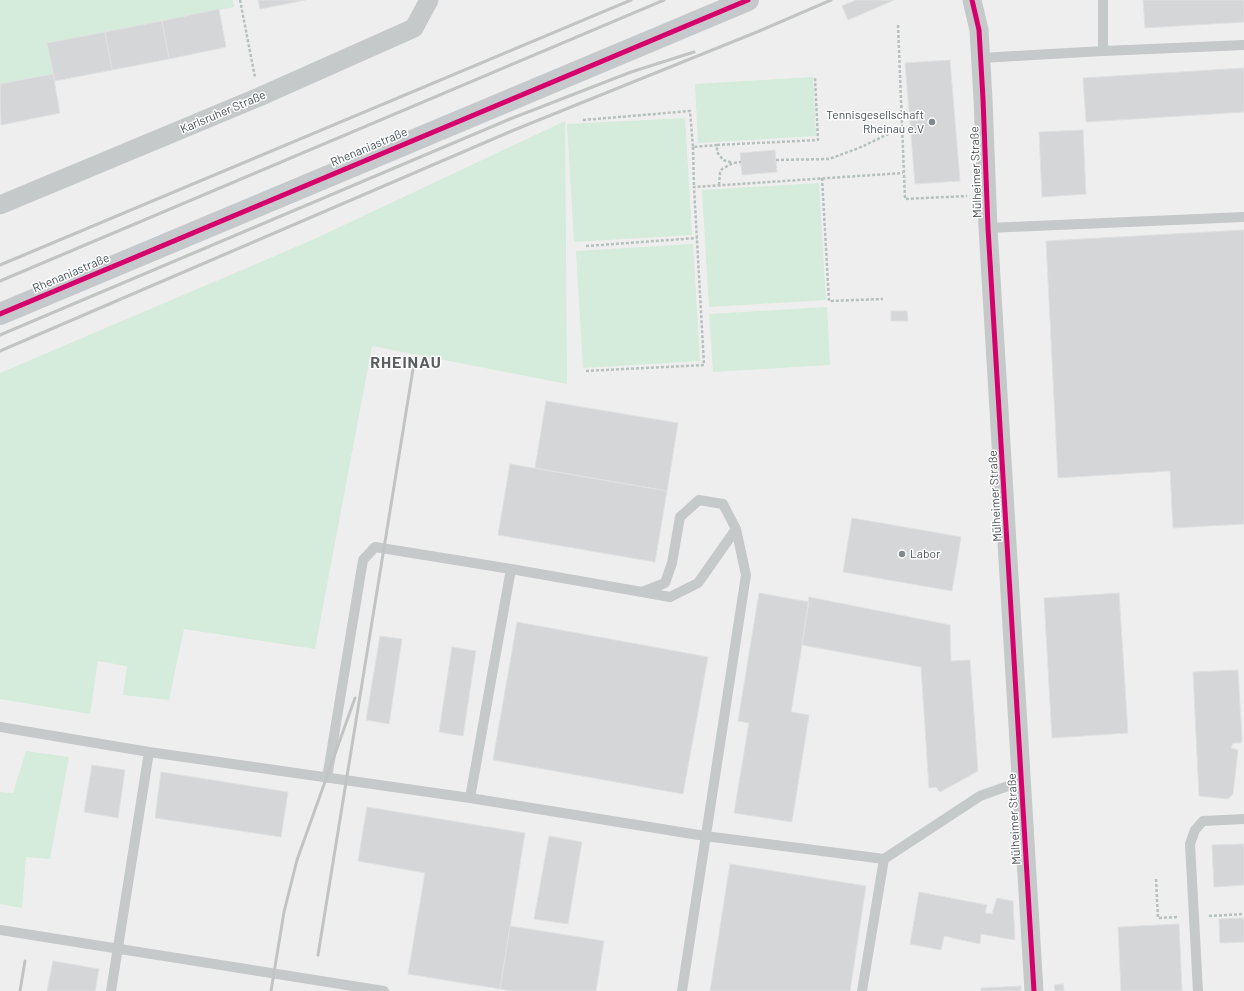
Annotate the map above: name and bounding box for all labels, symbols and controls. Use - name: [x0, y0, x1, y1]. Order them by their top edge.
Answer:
- street label: Karlsruher Straße: [178, 87, 268, 137]
- place label: Tennisgesellschaft Rheinau e.V: [826, 108, 924, 136]
- marker: Tennisgesellschaft Rheinau e.V: [927, 117, 937, 127]
- street label: Rhenaniastraße: [328, 124, 410, 170]
- street label: Mülheimer Straße: [967, 126, 985, 218]
- street label: Rhenaniastraße: [30, 250, 112, 296]
- district label: RHEINAU: [370, 353, 442, 373]
- street label: Mülheimer Straße: [985, 450, 1005, 542]
- place label: Labor: [910, 547, 940, 561]
- marker: Labor: [897, 549, 907, 559]
- street label: Mülheimer Straße: [1004, 773, 1024, 865]

